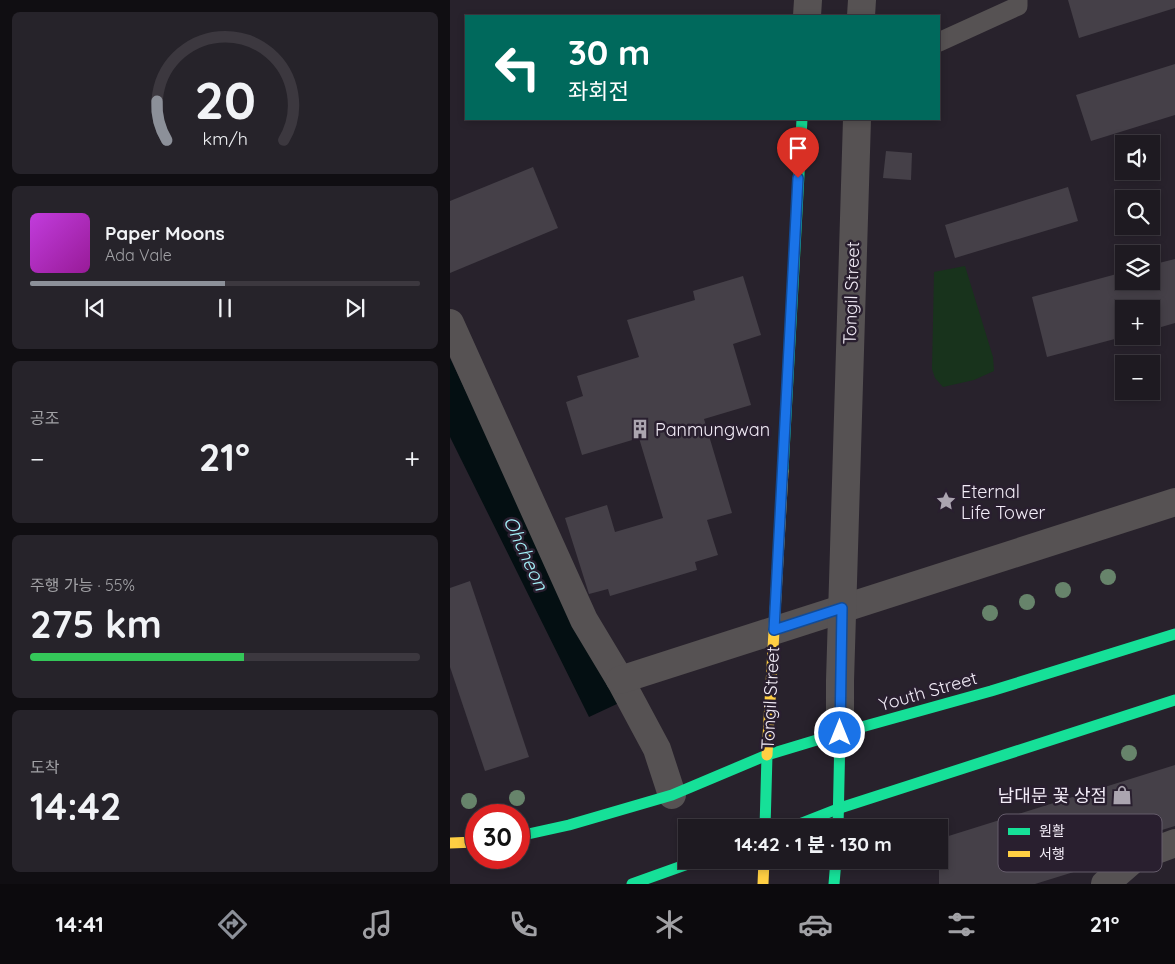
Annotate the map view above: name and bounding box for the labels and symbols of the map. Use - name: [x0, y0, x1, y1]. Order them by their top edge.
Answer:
- pin: [777, 127, 819, 178]
- street label: Tongil Street: [838, 241, 864, 345]
- building icon: Panmungwan: [629, 418, 651, 440]
- place label: Panmungwan: [655, 418, 770, 441]
- place label: Eternal Life Tower: [961, 480, 1046, 524]
- place icon: Eternal Life Tower: [935, 490, 957, 512]
- water label: Ohcheon: [498, 512, 554, 595]
- street label: Tongil Street: [756, 646, 784, 750]
- street label: Youth Street: [876, 666, 980, 716]
- position arrow: [813, 706, 865, 758]
- place label: 남대문 꽃 상점: [998, 784, 1107, 807]
- shop icon: 남대문 꽃 상점: [1111, 784, 1133, 806]
- speed limit sign: 30: [465, 804, 530, 869]
- legend: [998, 814, 1162, 872]
- text: 원활: [1039, 822, 1065, 840]
- text: 서행: [1039, 845, 1065, 863]

